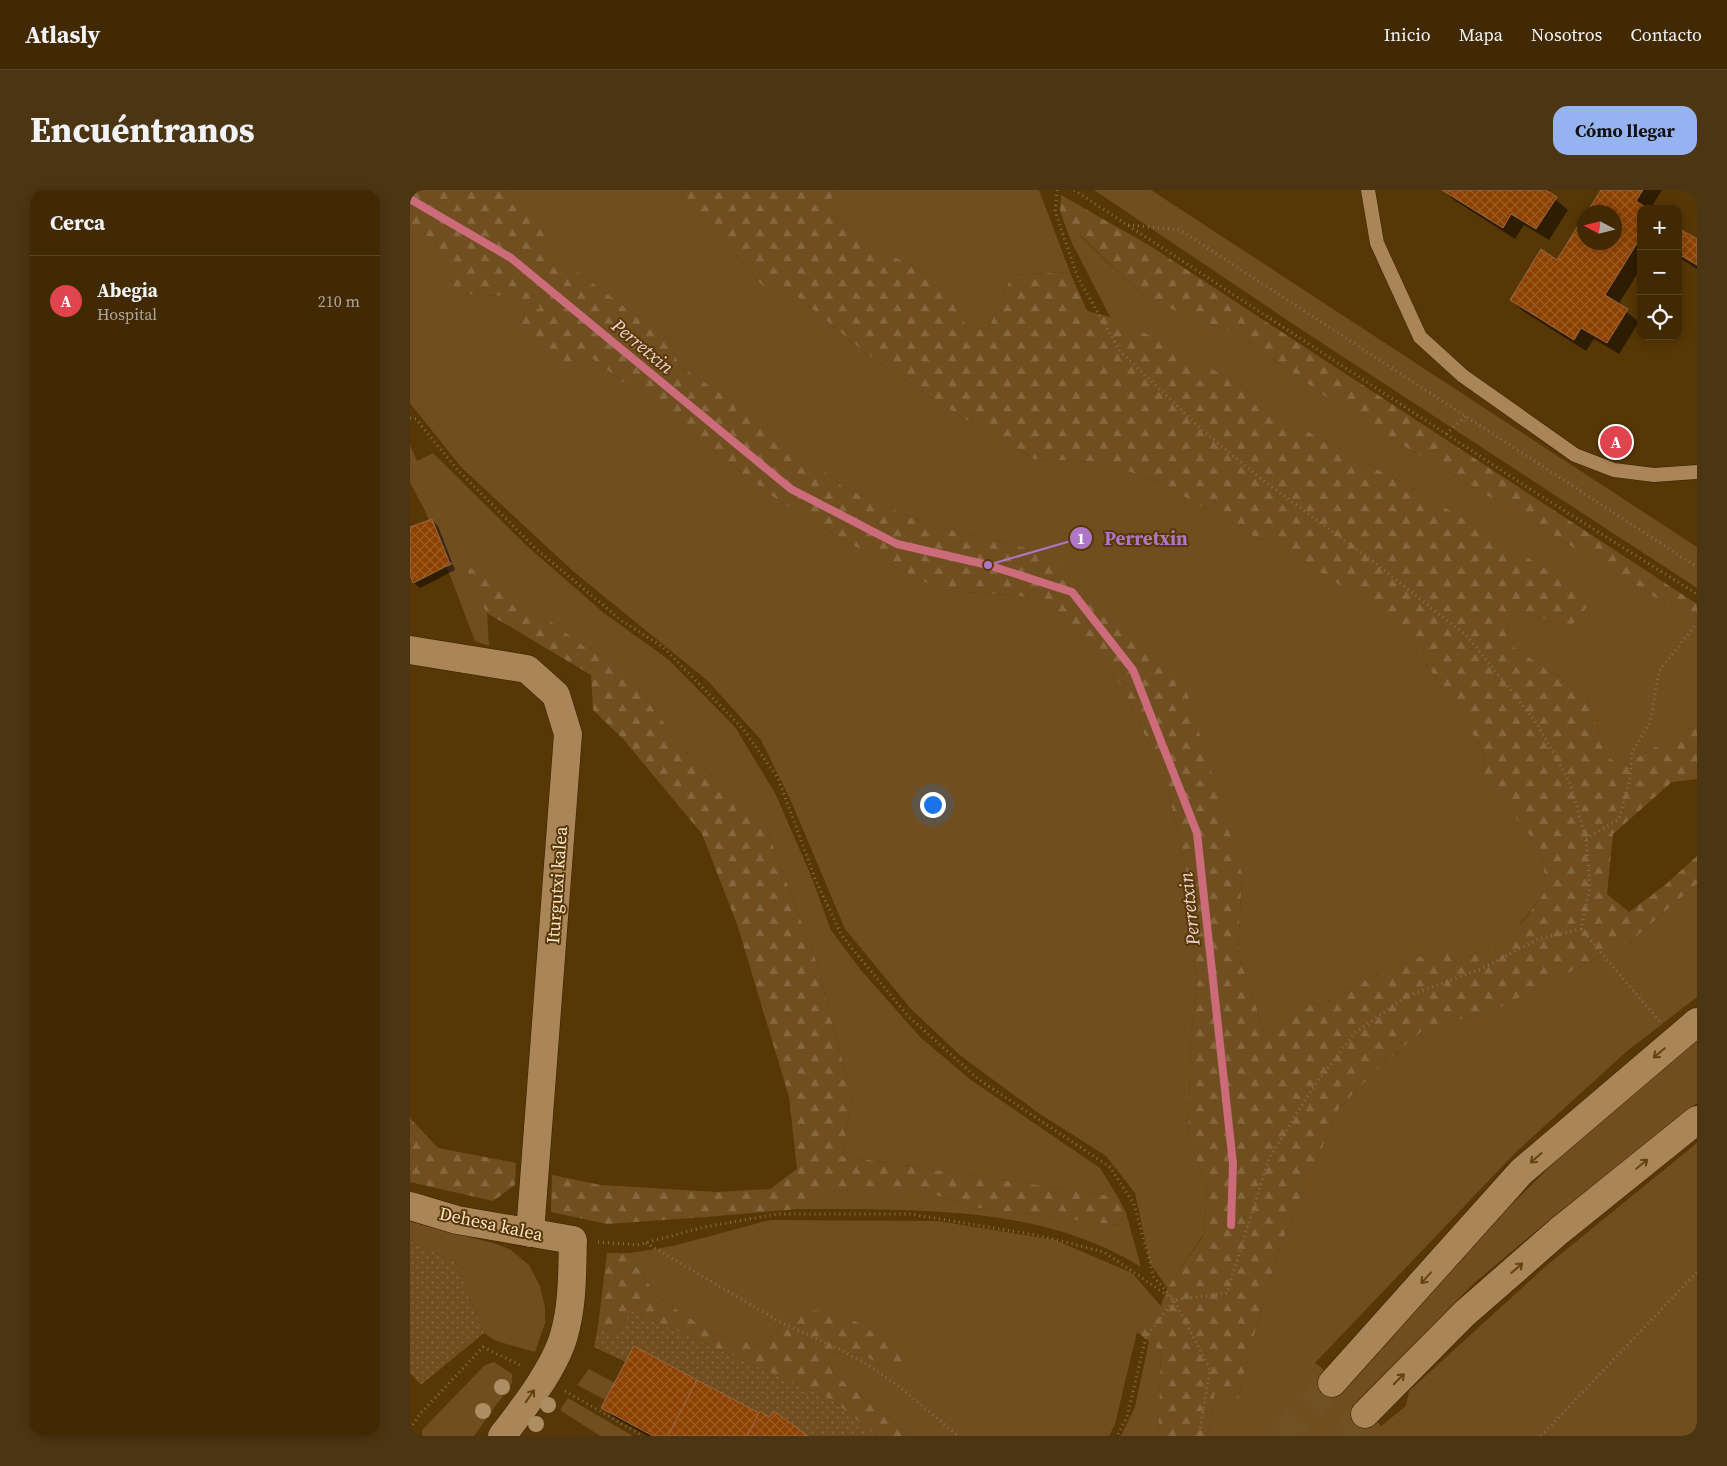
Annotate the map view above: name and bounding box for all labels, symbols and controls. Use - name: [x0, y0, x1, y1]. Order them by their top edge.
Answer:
- text: Atlasly: [25, 18, 100, 51]
- text: Inicio: [1384, 22, 1431, 47]
- text: Mapa: [1459, 22, 1503, 47]
- text: Nosotros: [1531, 22, 1602, 47]
- text: Contacto: [1630, 22, 1702, 47]
- text: Encuéntranos: [30, 106, 255, 154]
- button: Cómo llegar: [1553, 106, 1697, 155]
- north arrow: [1577, 205, 1622, 250]
- map controls: [1637, 205, 1682, 340]
- button: +: [1637, 205, 1682, 250]
- text: Cerca: [50, 208, 105, 237]
- button: −: [1637, 250, 1682, 295]
- text: Abegia: [97, 277, 158, 303]
- text: A: [61, 290, 71, 312]
- text: 210 m: [318, 290, 360, 312]
- button: locate: [1637, 295, 1682, 340]
- text: Hospital: [97, 303, 157, 325]
- water label: Perretxin: [606, 312, 680, 380]
- pin: A: [1600, 423, 1632, 461]
- callout: Perretxin: [1069, 521, 1197, 555]
- text: Perretxin: [1104, 525, 1188, 551]
- text: 1: [1077, 528, 1085, 549]
- your location: [920, 792, 946, 818]
- street label: Iturgutxi kalea: [540, 825, 573, 944]
- water label: Perretxin: [1172, 871, 1206, 948]
- one-way arrow: [1653, 1047, 1666, 1058]
- one-way arrow: [1529, 1153, 1542, 1164]
- one-way arrow: [1635, 1159, 1648, 1170]
- street label: Dehesa kalea: [437, 1200, 546, 1247]
- one-way arrow: [1510, 1263, 1523, 1274]
- one-way arrow: [1420, 1271, 1431, 1284]
- one-way arrow: [1393, 1373, 1405, 1386]
- one-way arrow: [525, 1389, 535, 1403]

